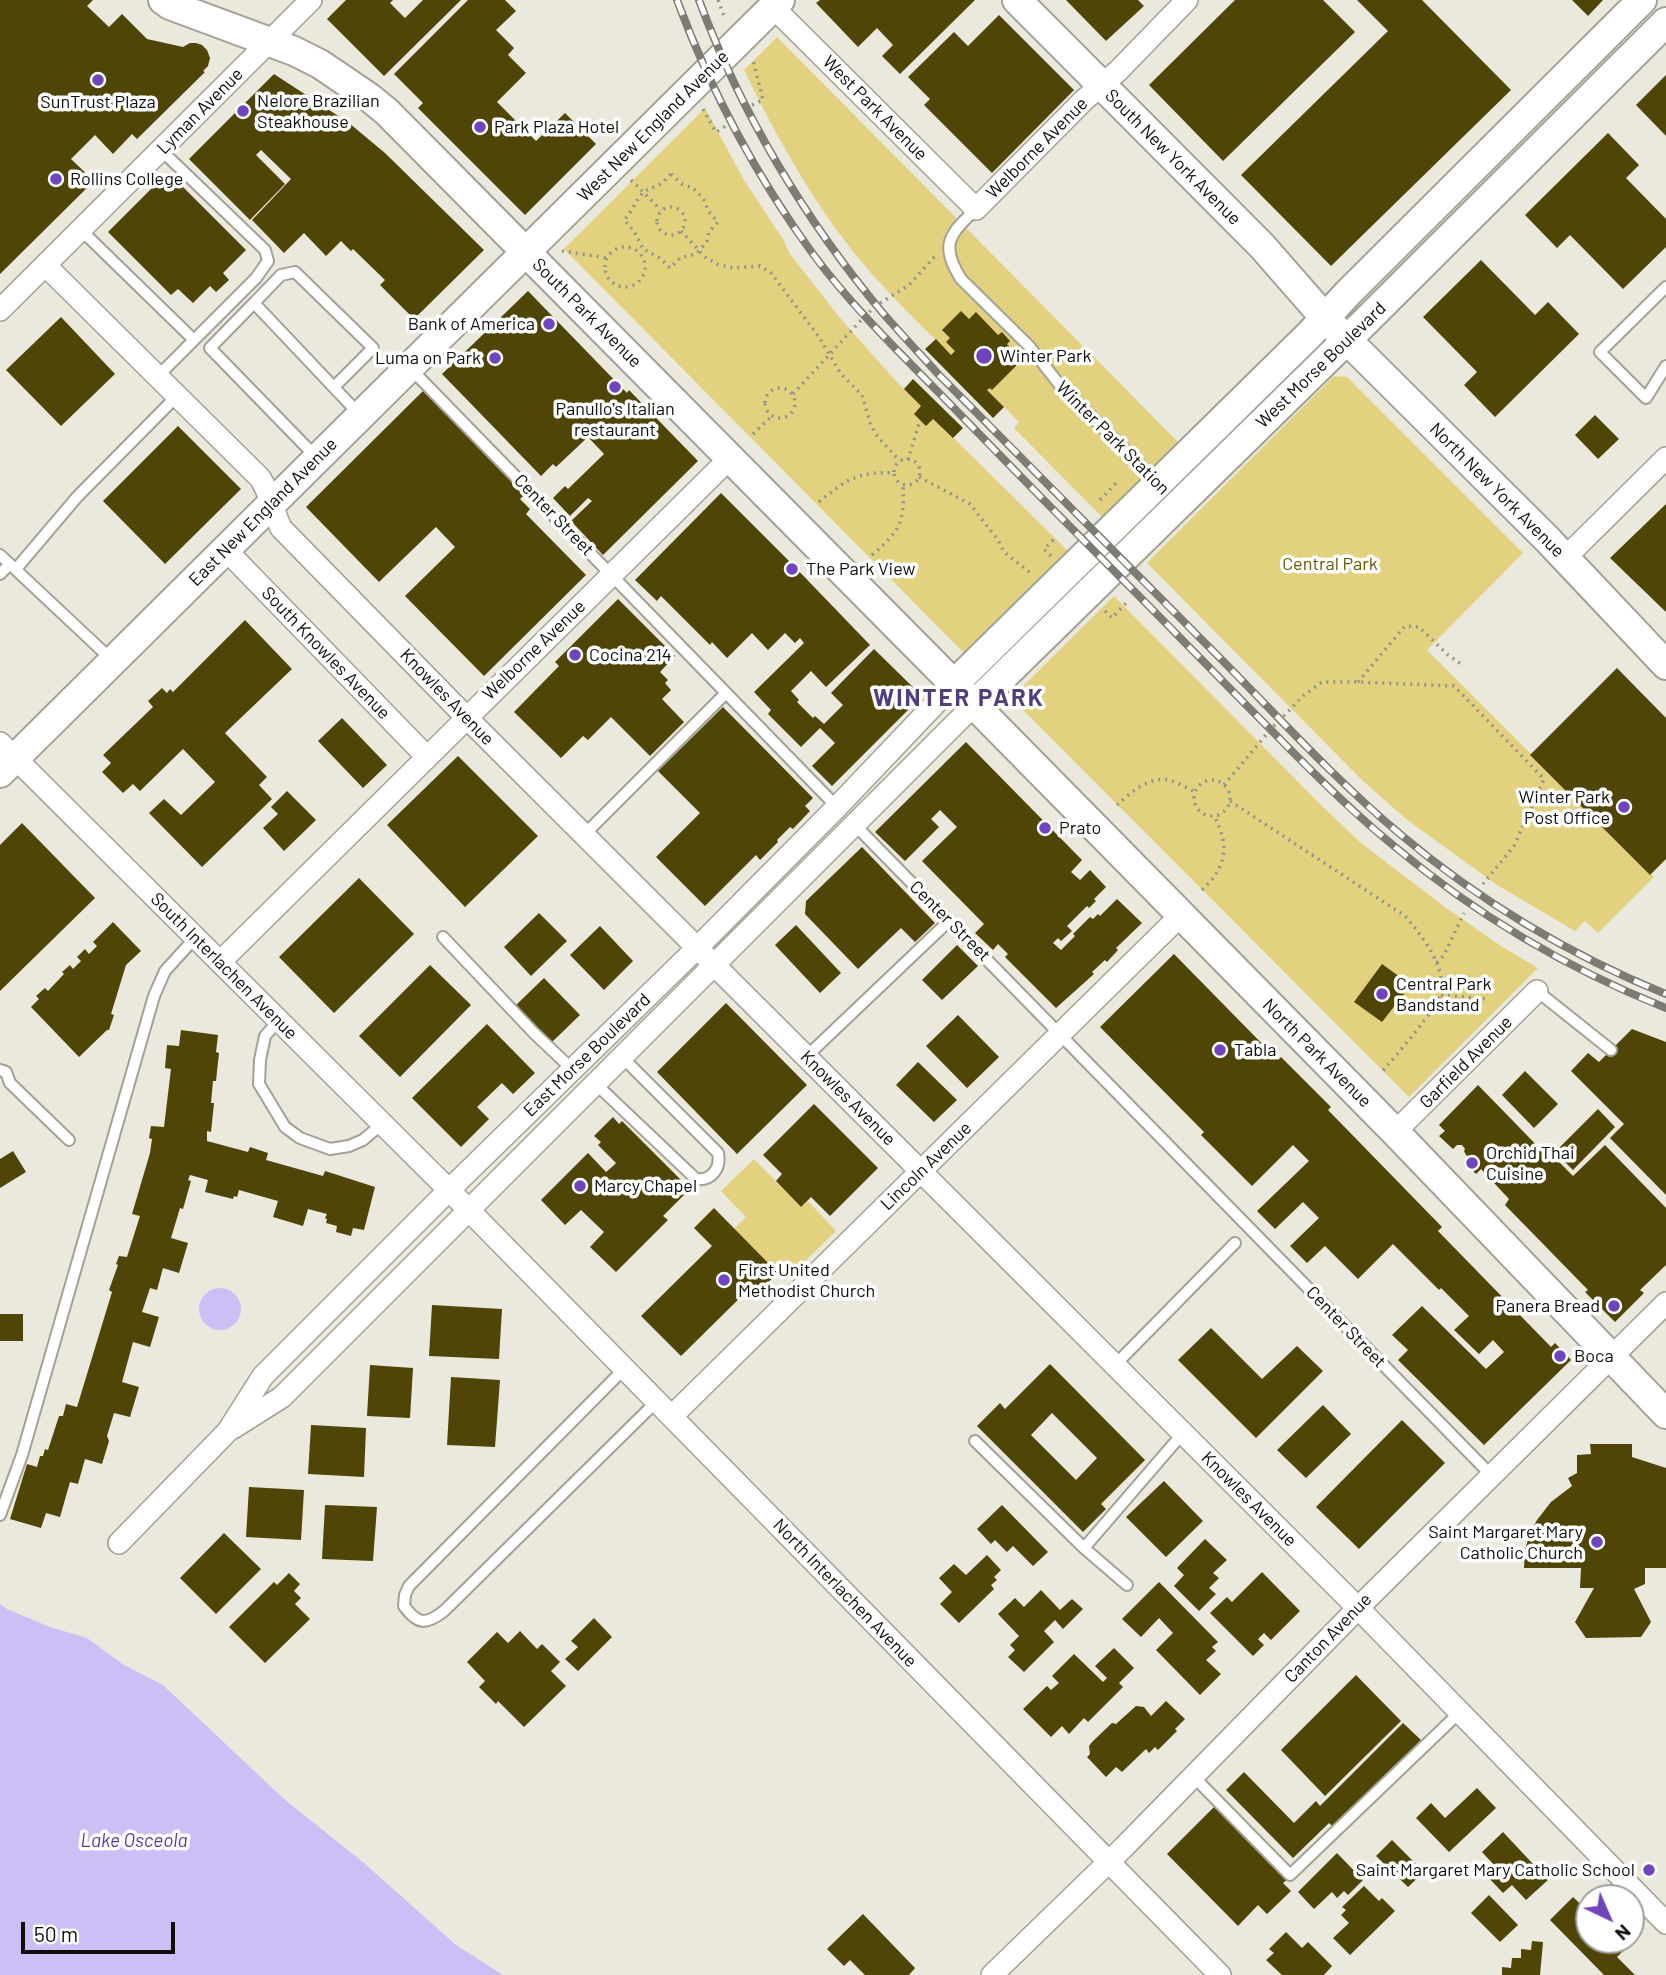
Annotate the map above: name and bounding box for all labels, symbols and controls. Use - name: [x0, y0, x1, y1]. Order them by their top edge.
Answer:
- street label: West New England Avenue: [573, 46, 733, 206]
- street label: West Park Avenue: [818, 51, 932, 165]
- street label: Lyman Avenue: [152, 63, 248, 159]
- marker: SunTrust Plaza: [90, 72, 106, 88]
- street label: South New York Avenue: [1101, 85, 1245, 229]
- place label: Nelore Brazilian Steakhouse: [257, 90, 380, 132]
- place label: SunTrust Plaza: [40, 91, 156, 113]
- street label: Welborne Avenue: [982, 93, 1092, 203]
- marker: Nelore Brazilian Steakhouse: [235, 103, 251, 119]
- place label: Park Plaza Hotel: [494, 116, 619, 138]
- marker: Park Plaza Hotel: [472, 119, 488, 135]
- place label: Rollins College: [70, 168, 183, 190]
- marker: Rollins College: [48, 171, 64, 187]
- street label: South Park Avenue: [528, 254, 646, 372]
- street label: West Morse Boulevard: [1252, 297, 1390, 433]
- place label: Bank of America: [408, 313, 535, 335]
- marker: Bank of America: [541, 316, 557, 332]
- place label: Winter Park: [1000, 345, 1091, 367]
- marker: Winter Park: [974, 346, 994, 366]
- place label: Luma on Park: [375, 347, 481, 369]
- marker: Luma on Park: [487, 350, 503, 366]
- street label: Winter Park Station: [1052, 377, 1174, 499]
- marker: Panullo's Italian restaurant: [607, 379, 623, 395]
- place label: Panullo's Italian restaurant: [555, 398, 675, 440]
- street label: North New York Avenue: [1425, 418, 1569, 562]
- street label: East New England Avenue: [184, 433, 342, 591]
- street label: Center Street: [510, 470, 598, 560]
- park label: Central Park: [1282, 553, 1378, 575]
- place label: The Park View: [806, 558, 916, 580]
- marker: The Park View: [784, 561, 800, 577]
- street label: South Knowles Avenue: [257, 582, 395, 724]
- street label: Welborne Avenue: [478, 595, 590, 705]
- street label: Knowles Avenue: [395, 644, 499, 750]
- place label: Cocina 214: [589, 644, 672, 666]
- marker: Cocina 214: [567, 647, 583, 663]
- district label: WINTER PARK: [874, 684, 1044, 712]
- place label: Winter Park Post Office: [1519, 786, 1610, 828]
- marker: Winter Park Post Office: [1616, 799, 1632, 815]
- place label: Prato: [1059, 817, 1101, 839]
- marker: Prato: [1037, 820, 1053, 836]
- street label: Center Street: [905, 876, 995, 966]
- street label: South Interlachen Avenue: [146, 888, 302, 1044]
- place label: Central Park Bandstand: [1396, 973, 1492, 1016]
- marker: Central Park Bandstand: [1374, 986, 1390, 1002]
- street label: East Morse Boulevard: [519, 989, 655, 1121]
- street label: North Park Avenue: [1258, 994, 1376, 1112]
- street label: Garfield Avenue: [1415, 1011, 1517, 1113]
- place label: Tabla: [1234, 1039, 1276, 1061]
- marker: Tabla: [1212, 1042, 1228, 1058]
- street label: Knowles Avenue: [796, 1046, 900, 1150]
- street label: Lincoln Avenue: [876, 1117, 976, 1215]
- place label: Orchid Thai Cuisine: [1486, 1142, 1574, 1184]
- marker: Orchid Thai Cuisine: [1464, 1155, 1480, 1171]
- place label: Marcy Chapel: [594, 1175, 697, 1197]
- marker: Marcy Chapel: [572, 1178, 588, 1194]
- place label: First United Methodist Church: [738, 1259, 875, 1302]
- marker: First United Methodist Church: [716, 1272, 732, 1288]
- street label: Center Street: [1302, 1282, 1390, 1372]
- place label: Panera Bread: [1495, 1295, 1600, 1317]
- marker: Panera Bread: [1606, 1298, 1622, 1314]
- place label: Boca: [1574, 1345, 1614, 1367]
- marker: Boca: [1552, 1348, 1568, 1364]
- street label: Knowles Avenue: [1197, 1447, 1301, 1551]
- street label: North Interlachen Avenue: [769, 1514, 921, 1672]
- place label: Saint Margaret Mary Catholic Church: [1428, 1521, 1583, 1564]
- marker: Saint Margaret Mary Catholic Church: [1589, 1534, 1605, 1550]
- street label: Canton Avenue: [1280, 1589, 1376, 1687]
- water label: Lake Osceola: [81, 1830, 187, 1852]
- place label: Saint Margaret Mary Catholic School: [1356, 1859, 1635, 1881]
- marker: Saint Margaret Mary Catholic School: [1641, 1862, 1657, 1878]
- north arrow: [1575, 1884, 1645, 1954]
- scale bar: [24, 1909, 178, 1953]
- text: N: [1611, 1920, 1636, 1946]
- text: 50 m: [34, 1921, 78, 1946]

